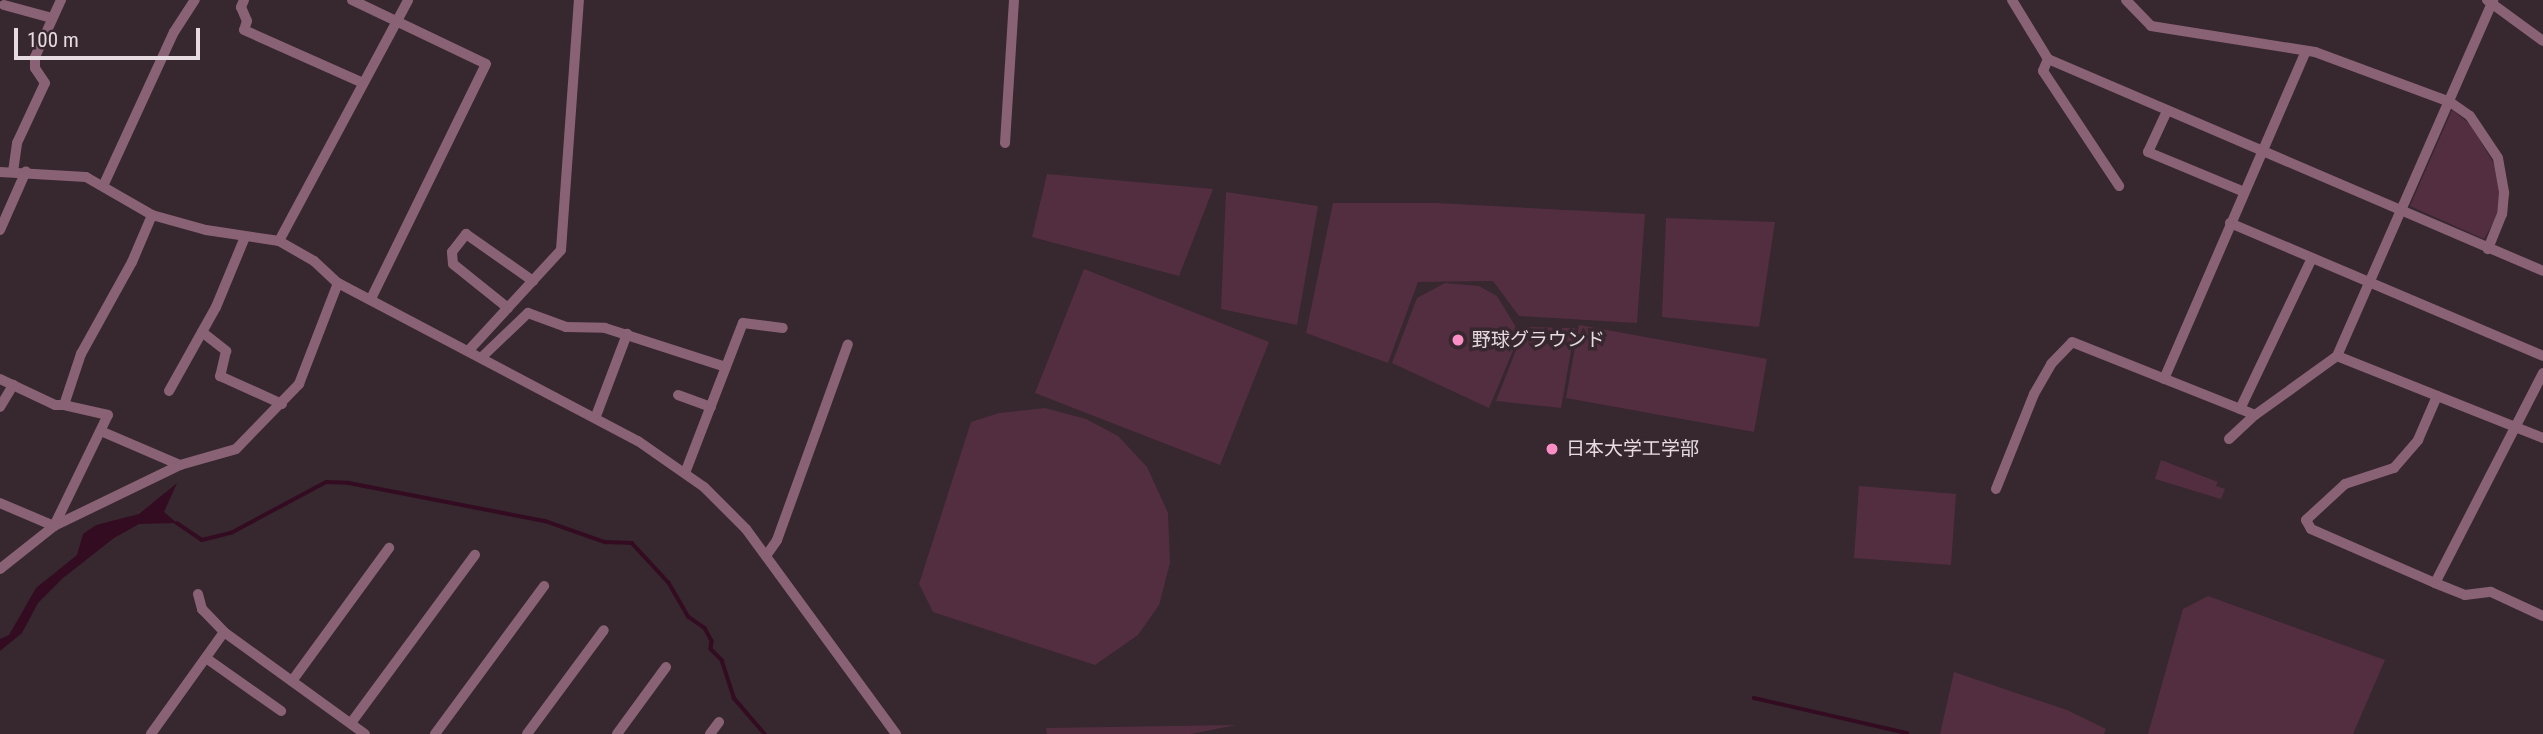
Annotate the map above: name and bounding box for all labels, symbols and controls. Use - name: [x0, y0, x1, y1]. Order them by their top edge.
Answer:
- scale bar: [18, 14, 203, 58]
- text: 100 m: [27, 28, 79, 52]
- place label: 野球グラウンド: [1472, 329, 1605, 351]
- marker: 野球グラウンド: [1450, 332, 1466, 348]
- place label: 日本大学工学部: [1566, 438, 1699, 460]
- marker: 日本大学工学部: [1544, 441, 1560, 457]

